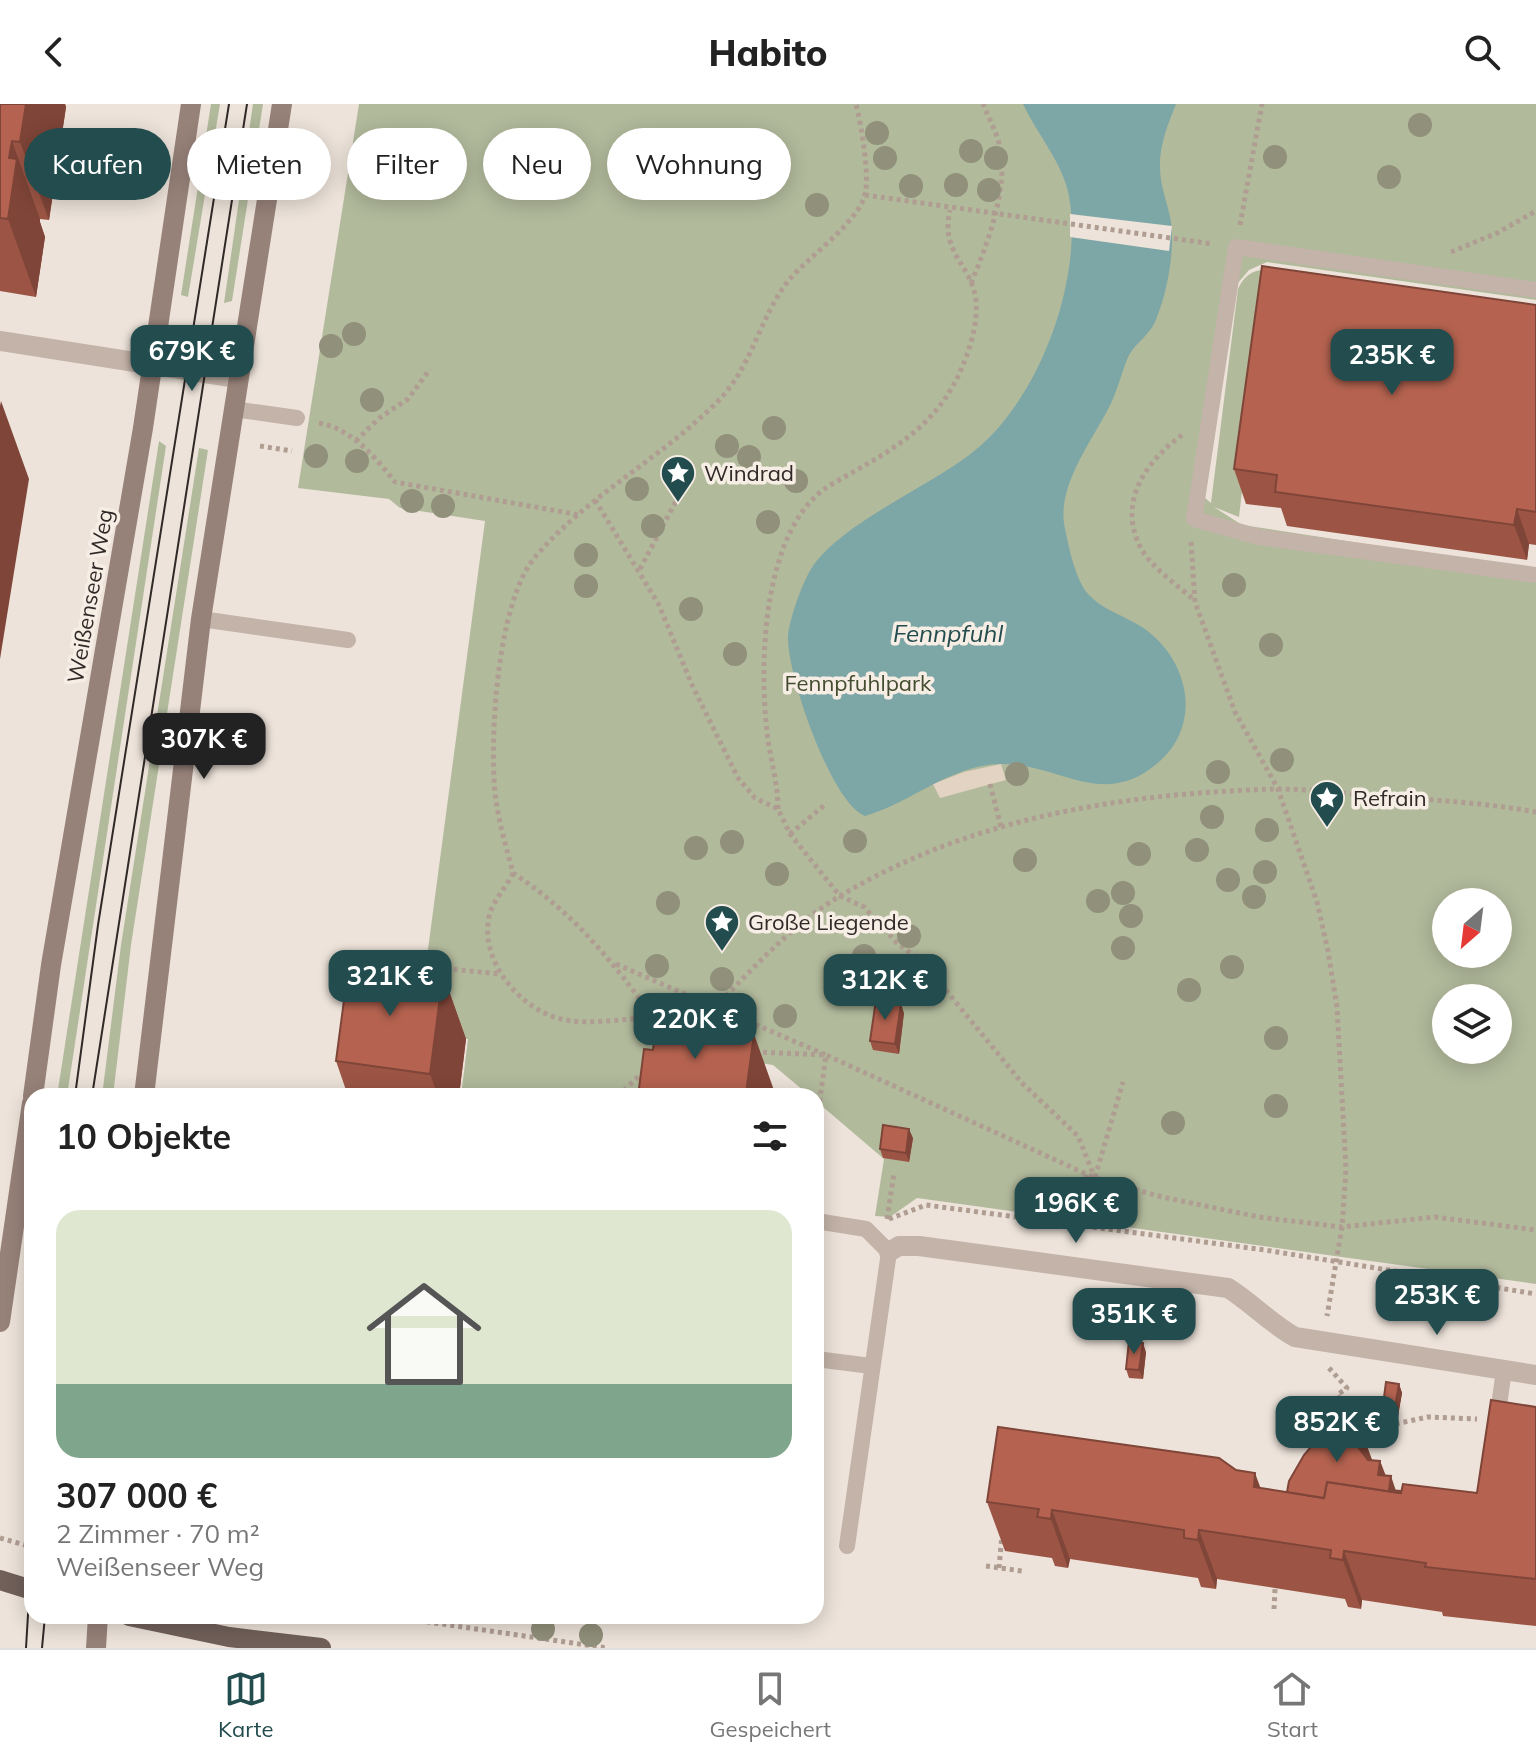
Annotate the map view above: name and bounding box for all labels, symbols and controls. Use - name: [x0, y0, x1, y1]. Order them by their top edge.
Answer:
- icon: back: [32, 30, 76, 74]
- text: Habito: [708, 30, 828, 75]
- icon: search: [1460, 30, 1504, 74]
- chip: Kaufen: [24, 128, 171, 200]
- chip: Mieten: [187, 128, 331, 200]
- chip: Filter: [347, 128, 467, 200]
- chip: Neu: [483, 128, 591, 200]
- chip: Wohnung: [607, 128, 791, 200]
- pin: 679K €: [127, 325, 257, 393]
- pin: 235K €: [1327, 329, 1457, 397]
- text: 679K €: [149, 334, 235, 367]
- text: 235K €: [1349, 338, 1435, 371]
- place icon: Windrad: [659, 454, 697, 504]
- place label: Windrad: [704, 459, 794, 487]
- street label: Weißenseer Weg: [61, 507, 119, 685]
- water label: Fennpfuhl: [893, 618, 1003, 648]
- park label: Fennpfuhlpark: [785, 669, 932, 697]
- pin: 307K €: [139, 713, 269, 781]
- text: 307K €: [161, 722, 247, 755]
- place icon: Refrain: [1308, 779, 1346, 829]
- place label: Refrain: [1353, 784, 1427, 812]
- north arrow: [1432, 888, 1512, 968]
- map controls: [1432, 888, 1512, 1064]
- place icon: Große Liegende: [703, 903, 741, 953]
- place label: Große Liegende: [748, 908, 909, 936]
- pin: 321K €: [325, 950, 455, 1018]
- pin: 312K €: [820, 954, 950, 1022]
- text: 321K €: [347, 959, 433, 992]
- text: 312K €: [842, 963, 928, 996]
- button: layers: [1432, 984, 1512, 1064]
- pin: 220K €: [630, 993, 760, 1061]
- text: 220K €: [652, 1002, 738, 1035]
- icon: filters: [748, 1114, 792, 1158]
- text: 10 Objekte: [56, 1115, 231, 1158]
- pin: 196K €: [1011, 1177, 1141, 1245]
- text: 196K €: [1033, 1186, 1119, 1219]
- icon: home: [352, 1262, 496, 1406]
- pin: 253K €: [1372, 1269, 1502, 1337]
- text: 253K €: [1394, 1278, 1480, 1311]
- pin: 351K €: [1069, 1288, 1199, 1356]
- text: 351K €: [1091, 1297, 1177, 1330]
- pin: 852K €: [1272, 1396, 1402, 1464]
- text: 852K €: [1294, 1405, 1380, 1438]
- text: 307 000 €: [56, 1474, 217, 1517]
- text: 2 Zimmer · 70 m²: [56, 1517, 260, 1550]
- text: Weißenseer Weg: [56, 1550, 264, 1583]
- tab: Karte: [218, 1667, 273, 1743]
- tab: Gespeichert: [710, 1667, 831, 1743]
- tab: Start: [1267, 1667, 1318, 1743]

